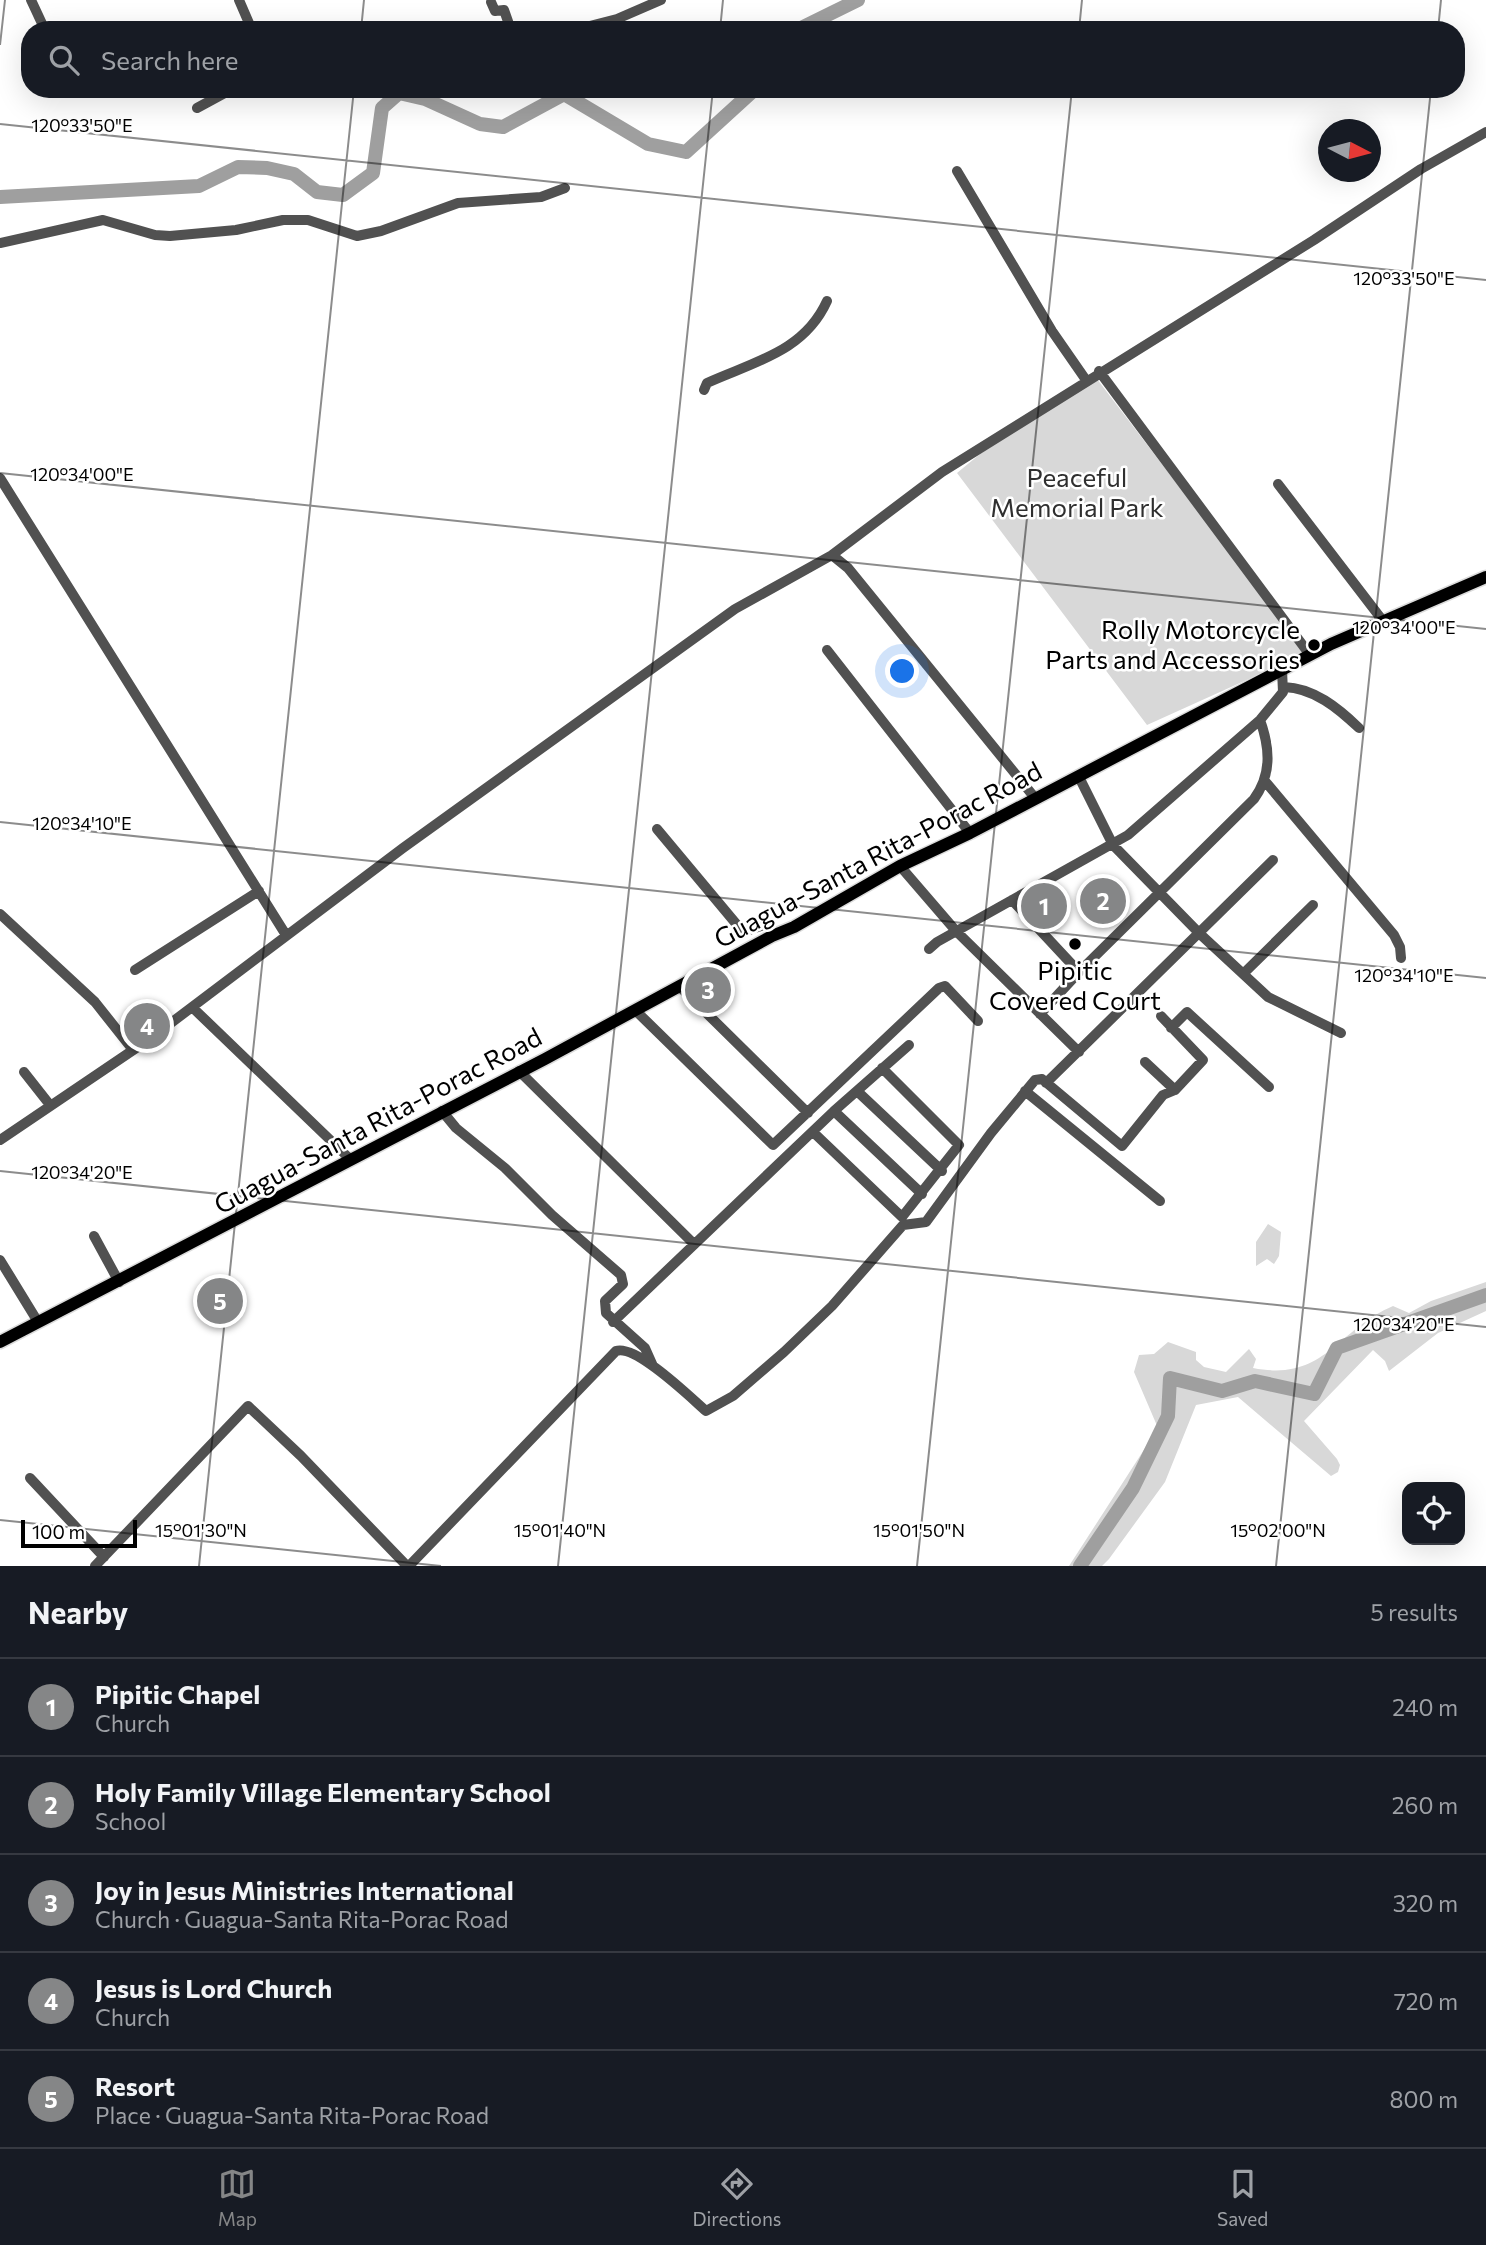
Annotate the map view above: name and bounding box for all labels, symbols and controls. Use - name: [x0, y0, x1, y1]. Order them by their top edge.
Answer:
- search box: [21, 21, 1465, 98]
- icon: search: [45, 41, 83, 79]
- text: Search here: [101, 44, 239, 75]
- text: 120°33'50"E: [31, 114, 133, 136]
- north arrow: [1318, 119, 1381, 182]
- text: 120°33'50"E: [1353, 267, 1455, 289]
- park label: Peaceful Memorial Park: [990, 461, 1164, 522]
- text: 120°34'00"E: [30, 463, 134, 485]
- place label: Rolly Motorcycle Parts and Accessories: [1045, 613, 1300, 674]
- text: 120°34'00"E: [1352, 616, 1456, 638]
- marker: Rolly Motorcycle Parts and Accessories: [1306, 637, 1322, 653]
- your location: [885, 654, 919, 688]
- street label: Guagua-Santa Rita-Porac Road: [708, 754, 1046, 953]
- text: 120°34'10"E: [32, 812, 132, 834]
- pin: 2: [1080, 875, 1126, 927]
- pin: 1: [1021, 880, 1067, 932]
- marker: Pipitic Covered Court: [1067, 936, 1083, 952]
- place label: Pipitic Covered Court: [989, 954, 1161, 1015]
- pin: 3: [685, 964, 731, 1016]
- text: 120°34'10"E: [1354, 964, 1454, 986]
- pin: 4: [124, 1000, 170, 1052]
- street label: Guagua-Santa Rita-Porac Road: [208, 1020, 546, 1219]
- text: 120°34'20"E: [31, 1161, 133, 1183]
- pin: 5: [197, 1275, 243, 1327]
- text: 120°34'20"E: [1353, 1313, 1455, 1335]
- map controls: [1402, 1482, 1465, 1545]
- button: locate: [1402, 1482, 1465, 1545]
- scale bar: [21, 1517, 136, 1549]
- text: 15°01'30"N: [155, 1519, 247, 1541]
- text: 15°01'40"N: [514, 1519, 606, 1541]
- text: 15°01'50"N: [873, 1519, 965, 1541]
- text: 15°02'00"N: [1230, 1519, 1326, 1541]
- text: 100 m: [32, 1520, 85, 1543]
- text: Nearby: [28, 1593, 128, 1630]
- text: 5 results: [1370, 1598, 1458, 1626]
- text: Pipitic Chapel: [95, 1678, 260, 1709]
- text: 1: [46, 1693, 56, 1721]
- text: 240 m: [1392, 1693, 1458, 1721]
- text: Church: [95, 1709, 170, 1737]
- text: Holy Family Village Elementary School: [95, 1776, 551, 1807]
- text: 2: [44, 1791, 58, 1819]
- text: 260 m: [1392, 1791, 1458, 1819]
- text: School: [95, 1807, 166, 1835]
- text: Joy in Jesus Ministries International: [95, 1874, 514, 1905]
- text: 3: [44, 1889, 58, 1917]
- text: 320 m: [1393, 1889, 1458, 1917]
- text: Church · Guagua-Santa Rita-Porac Road: [95, 1905, 508, 1933]
- text: Jesus is Lord Church: [95, 1972, 332, 2003]
- text: 4: [44, 1987, 58, 2015]
- text: 720 m: [1394, 1987, 1458, 2015]
- text: Church: [95, 2003, 170, 2031]
- text: Resort: [95, 2070, 175, 2101]
- text: 5: [44, 2085, 58, 2113]
- text: 800 m: [1390, 2085, 1458, 2113]
- text: Place · Guagua-Santa Rita-Porac Road: [95, 2101, 489, 2129]
- tab: Map: [218, 2165, 257, 2230]
- tab: Directions: [692, 2165, 782, 2230]
- tab: Saved: [1217, 2165, 1268, 2230]

